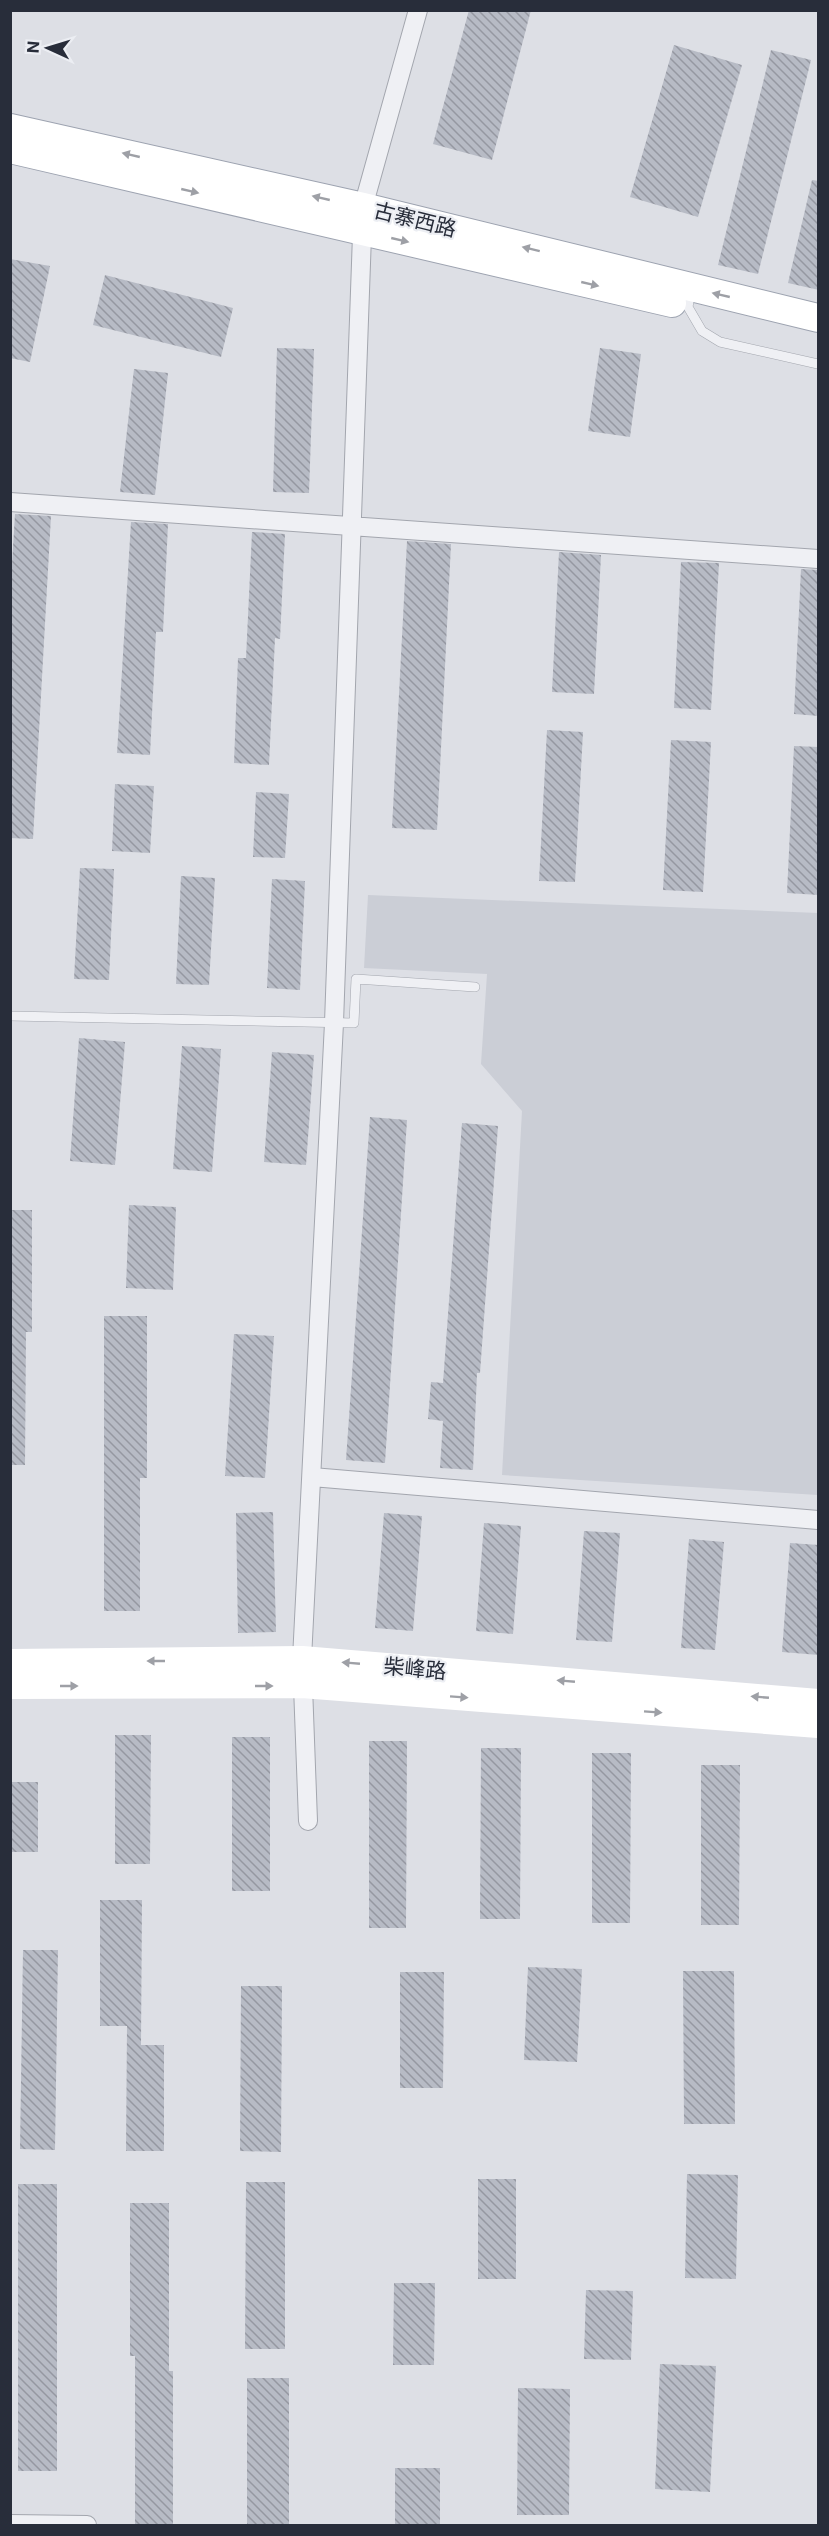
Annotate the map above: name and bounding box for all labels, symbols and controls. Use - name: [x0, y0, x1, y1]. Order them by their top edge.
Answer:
- north arrow: [18, 18, 78, 78]
- text: N: [23, 40, 43, 54]
- one-way arrow: [122, 149, 140, 159]
- one-way arrow: [181, 186, 199, 196]
- one-way arrow: [312, 192, 331, 202]
- street label: 古寨西路: [371, 197, 459, 242]
- one-way arrow: [391, 236, 410, 245]
- one-way arrow: [522, 243, 540, 253]
- one-way arrow: [581, 280, 600, 290]
- one-way arrow: [711, 289, 730, 299]
- street label: 柴峰路: [383, 1653, 448, 1684]
- one-way arrow: [146, 1656, 165, 1665]
- one-way arrow: [341, 1659, 360, 1668]
- one-way arrow: [556, 1676, 575, 1686]
- one-way arrow: [59, 1681, 78, 1691]
- one-way arrow: [254, 1681, 273, 1691]
- one-way arrow: [751, 1692, 770, 1702]
- one-way arrow: [449, 1693, 468, 1702]
- one-way arrow: [644, 1707, 663, 1717]

